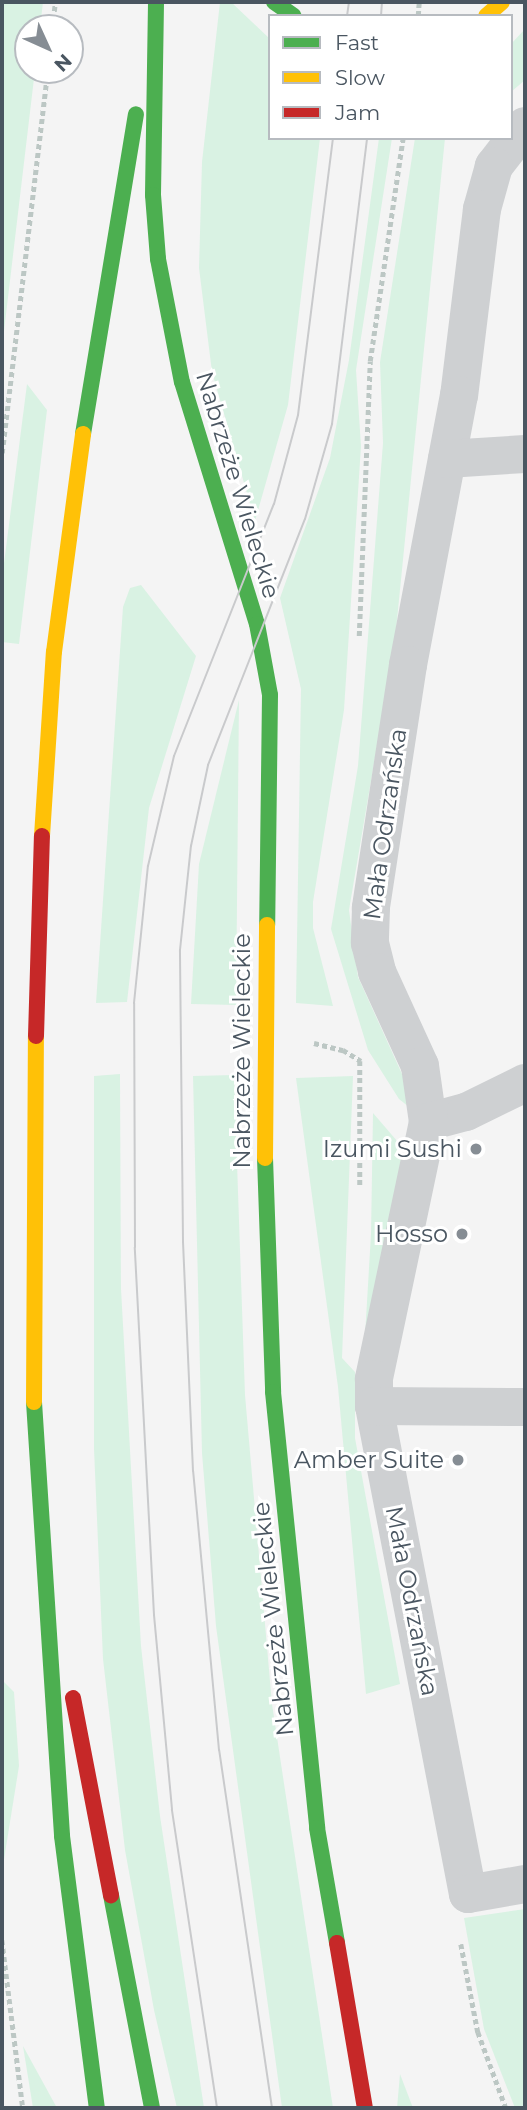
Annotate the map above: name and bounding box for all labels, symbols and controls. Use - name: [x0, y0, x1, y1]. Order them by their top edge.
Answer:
- north arrow: [14, 14, 84, 84]
- legend: [268, 14, 513, 140]
- text: Fast: [335, 30, 379, 55]
- text: N: [49, 49, 76, 76]
- text: Slow: [335, 65, 385, 90]
- text: Jam: [335, 100, 380, 125]
- street label: Nabrzeże Wieleckie: [190, 368, 286, 602]
- street label: Mała Odrzańska: [357, 726, 413, 922]
- street label: Nabrzeże Wieleckie: [228, 933, 256, 1169]
- place label: Izumi Sushi: [323, 1135, 462, 1163]
- marker: Izumi Sushi: [468, 1141, 484, 1157]
- place label: Hosso: [375, 1220, 448, 1248]
- marker: Hosso: [454, 1226, 470, 1242]
- place label: Amber Suite: [294, 1446, 444, 1474]
- marker: Amber Suite: [450, 1452, 466, 1468]
- street label: Nabrzeże Wieleckie: [246, 1500, 300, 1738]
- street label: Mała Odrzańska: [379, 1504, 445, 1698]

